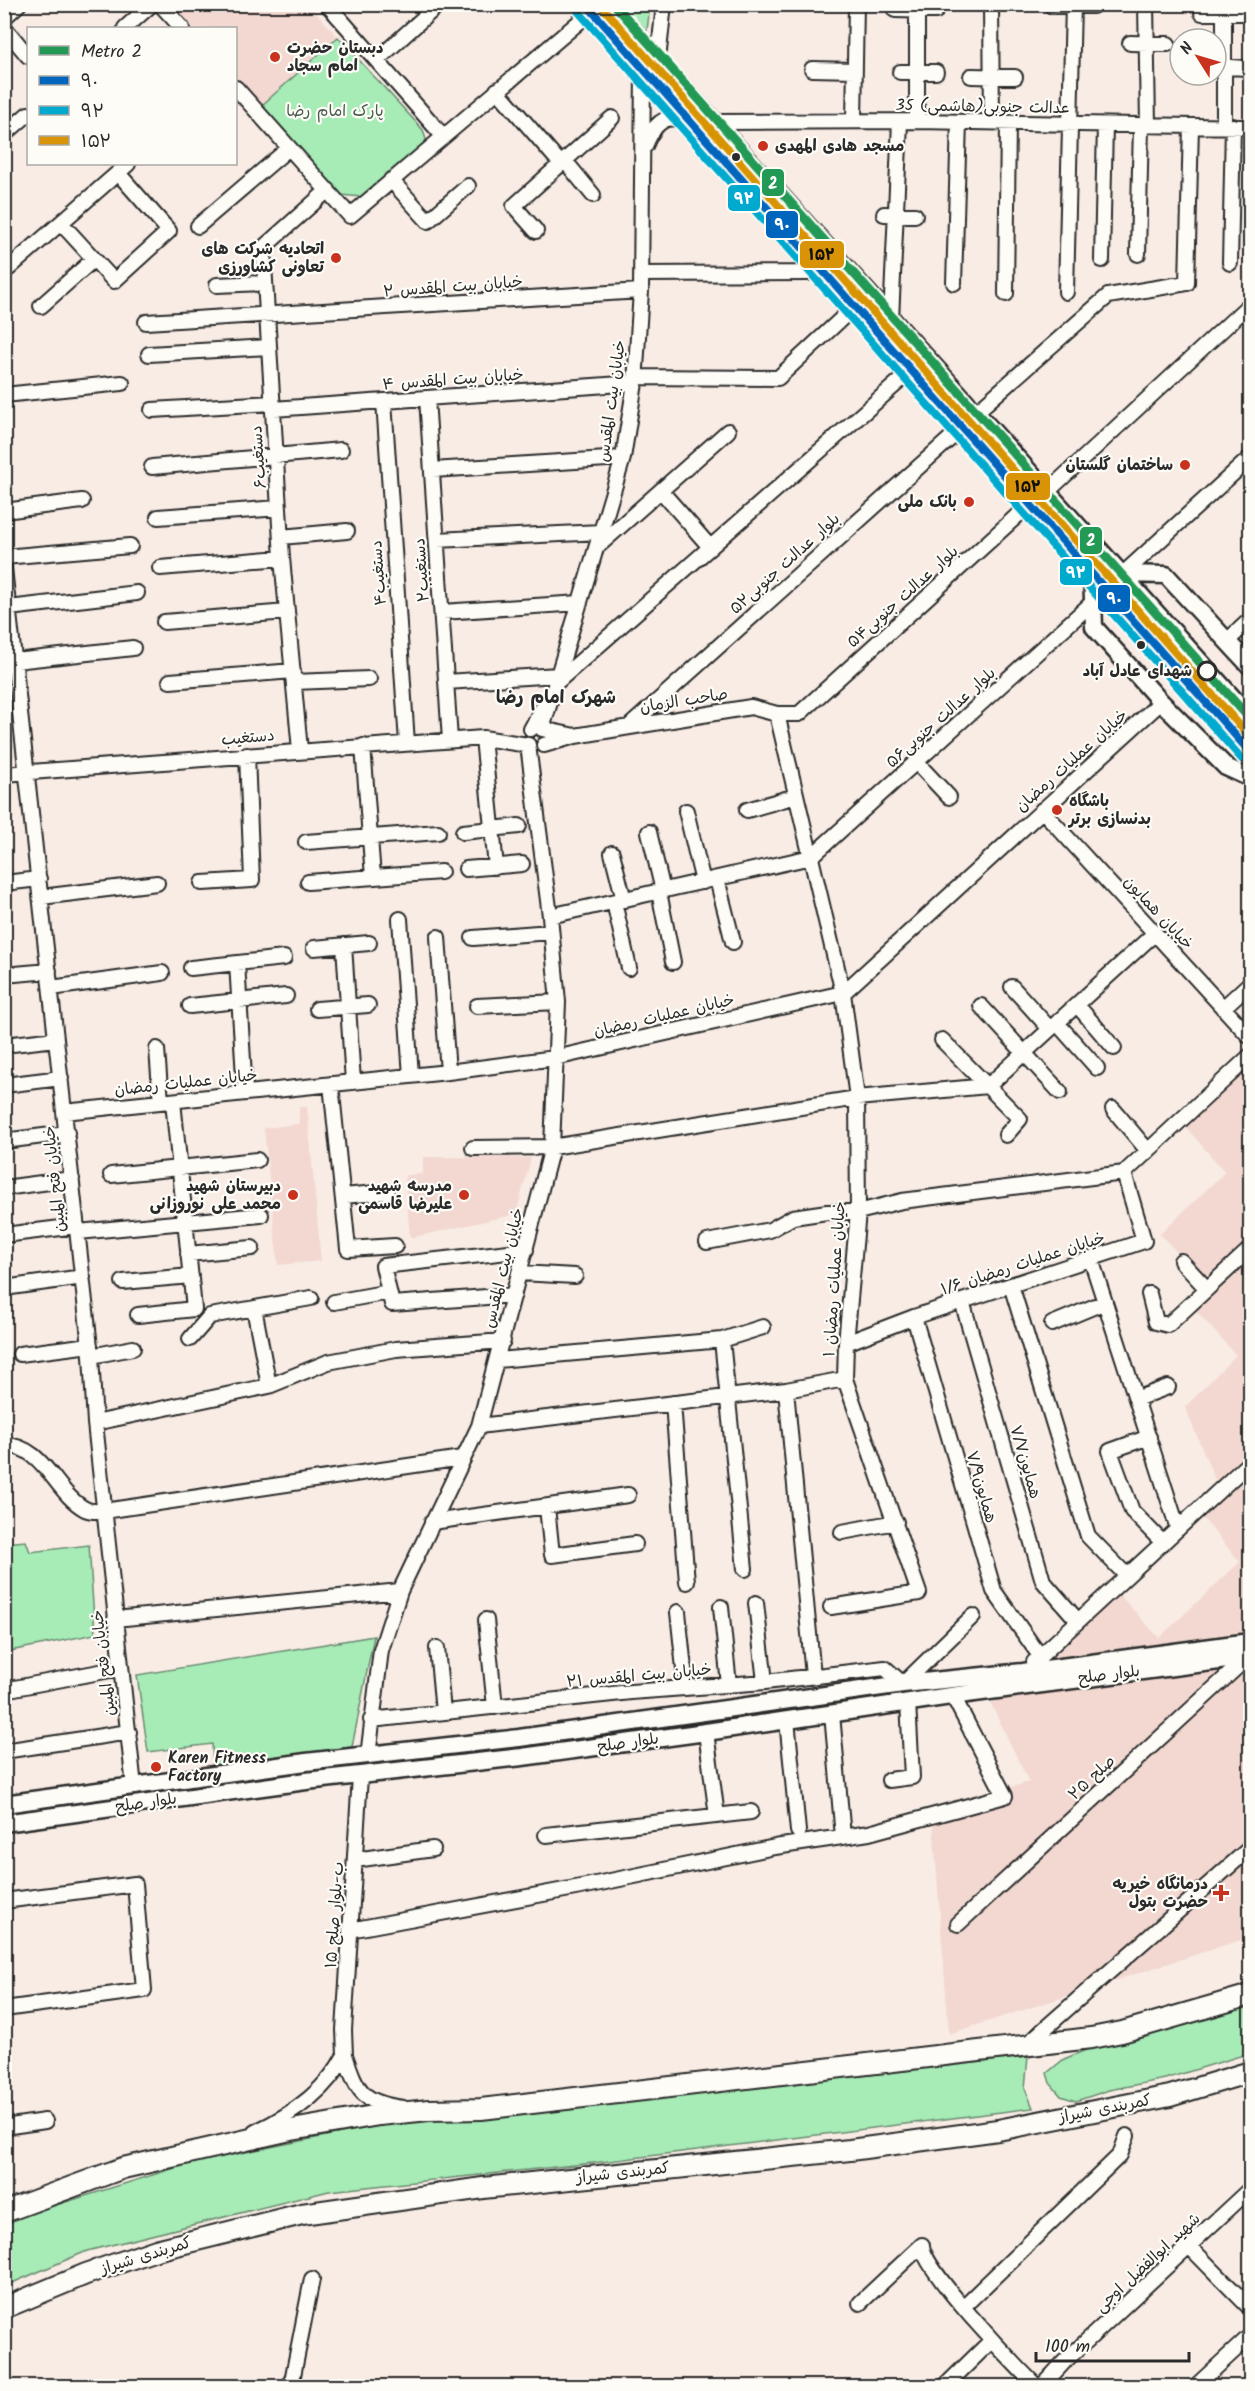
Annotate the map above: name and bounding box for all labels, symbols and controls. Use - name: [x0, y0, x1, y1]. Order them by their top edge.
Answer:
- legend: [27, 27, 237, 165]
- north arrow: [1168, 27, 1228, 87]
- place label: دبستان حضرت امام سجاد: [287, 36, 384, 79]
- text: N: [1174, 37, 1200, 60]
- text: Metro 2: [81, 38, 142, 67]
- marker: دبستان حضرت امام سجاد: [268, 50, 282, 64]
- text: ۹۰: [81, 68, 98, 97]
- street label: 35 عدالت جنوبی(هاشمی): [895, 93, 1071, 121]
- text: ۹۲: [81, 98, 105, 127]
- park label: پارک امام رضا: [286, 99, 384, 124]
- text: ۱۵۲: [81, 128, 112, 157]
- place label: مسجد هادی المهدی: [775, 134, 904, 159]
- marker: مسجد هادی المهدی: [756, 139, 770, 153]
- unlabelled marker: [730, 151, 742, 163]
- line badge: 2: [761, 168, 785, 197]
- text: 2: [768, 172, 778, 197]
- line badge: ۹۲: [727, 184, 761, 212]
- text: ۹۲: [734, 187, 754, 212]
- line badge: ۹۰: [765, 210, 799, 239]
- text: ۹۰: [774, 213, 790, 238]
- place label: اتحادیه شرکت های تعاونی کشاورزی: [202, 237, 325, 280]
- line badge: ۱۵۲: [799, 240, 845, 269]
- text: ۱۵۲: [809, 243, 835, 268]
- marker: اتحادیه شرکت های تعاونی کشاورزی: [329, 251, 343, 265]
- street label: خیابان بیت المقدس ۲: [382, 270, 524, 304]
- street label: خیابان بیت المقدس: [591, 338, 633, 464]
- street label: خیابان بیت المقدس ۴: [382, 363, 524, 397]
- street label: دستغیب۶: [244, 425, 274, 489]
- place label: ساختمان گلستان: [1065, 453, 1173, 478]
- marker: ساختمان گلستان: [1178, 458, 1192, 472]
- line badge: ۱۵۲: [1005, 472, 1051, 501]
- text: ۱۵۲: [1015, 475, 1041, 500]
- place label: بانک ملی: [898, 490, 957, 515]
- marker: بانک ملی: [962, 495, 976, 509]
- street label: بلوار عدالت جنوبی۵۲: [724, 507, 846, 621]
- line badge: 2: [1079, 526, 1103, 555]
- text: 2: [1086, 529, 1096, 554]
- street label: ۲دستغیب: [407, 537, 437, 603]
- street label: دستغیب۴: [364, 540, 394, 606]
- street label: بلوار عدالت جنوبی۵۴: [841, 540, 965, 654]
- line badge: ۹۲: [1059, 558, 1093, 586]
- text: ۹۲: [1066, 561, 1086, 586]
- line badge: ۹۰: [1097, 584, 1131, 613]
- text: ۹۰: [1106, 587, 1122, 612]
- unlabelled marker: [1135, 639, 1147, 651]
- place label: شهدای عادل آباد: [1083, 659, 1192, 684]
- marker: شهدای عادل آباد: [1197, 661, 1217, 681]
- street label: بلوار عدالت جنوبی۵۶: [880, 662, 1002, 774]
- street label: صاحب الزمان: [638, 682, 730, 720]
- district label: شهرک امام رضا: [496, 684, 616, 713]
- street label: خیابان عملیات رمضان: [1010, 704, 1134, 818]
- street label: دستغیب: [220, 723, 276, 753]
- place label: باشگاه بدنسازی برتر: [1067, 789, 1151, 832]
- marker: باشگاه بدنسازی برتر: [1050, 803, 1064, 817]
- street label: خیابان همایون: [1117, 870, 1199, 956]
- street label: خیابان عملیات رمضان: [591, 988, 737, 1044]
- street label: خیابان عملیات رمضان: [113, 1063, 259, 1103]
- street label: خیابان فتح المبین: [37, 1125, 73, 1233]
- place label: دبیرستان شهید محمد علی نوروزانی: [150, 1174, 281, 1217]
- place label: مدرسه شهید علیرضا قاسمی: [358, 1174, 452, 1217]
- marker: دبیرستان شهید محمد علی نوروزانی: [286, 1188, 300, 1202]
- marker: مدرسه شهید علیرضا قاسمی: [457, 1188, 471, 1202]
- street label: خیابان عملیات رمضان ۱: [817, 1200, 853, 1358]
- street label: خیابان بیت المقدس: [477, 1205, 531, 1331]
- street label: خیابان عملیات رمضان ۱/۶: [938, 1226, 1108, 1302]
- street label: همایون۷/۷: [1003, 1422, 1047, 1502]
- street label: همایون۷/۹: [959, 1448, 1003, 1526]
- street label: خیابان فتح المبین: [85, 1608, 123, 1718]
- street label: خیابان بیت المقدس ۲۱: [565, 1657, 713, 1695]
- street label: بلوار صلح: [1077, 1659, 1141, 1691]
- street label: بلوار صلح: [596, 1726, 660, 1760]
- place label: Karen Fitness Factory: [168, 1746, 267, 1789]
- street label: صلح ۲۵: [1063, 1749, 1121, 1807]
- marker: Karen Fitness Factory: [149, 1760, 163, 1774]
- street label: بلوار صلح: [114, 1786, 178, 1820]
- street label: ۱۵ ب-بلوار صلح: [319, 1861, 351, 1969]
- place label: درمانگاه خیریه حضرت بتول: [1113, 1872, 1208, 1915]
- marker: درمانگاه خیریه حضرت بتول: [1212, 1884, 1230, 1902]
- street label: کمربندی شیراز: [1055, 2088, 1154, 2131]
- street label: کمربندی شیراز: [573, 2156, 671, 2191]
- street label: شهید ابوالفضل اوجی: [1089, 2207, 1207, 2319]
- street label: کمربندی شیراز: [96, 2230, 195, 2282]
- scale bar: [1036, 2325, 1189, 2363]
- text: 100 m: [1045, 2333, 1090, 2362]

